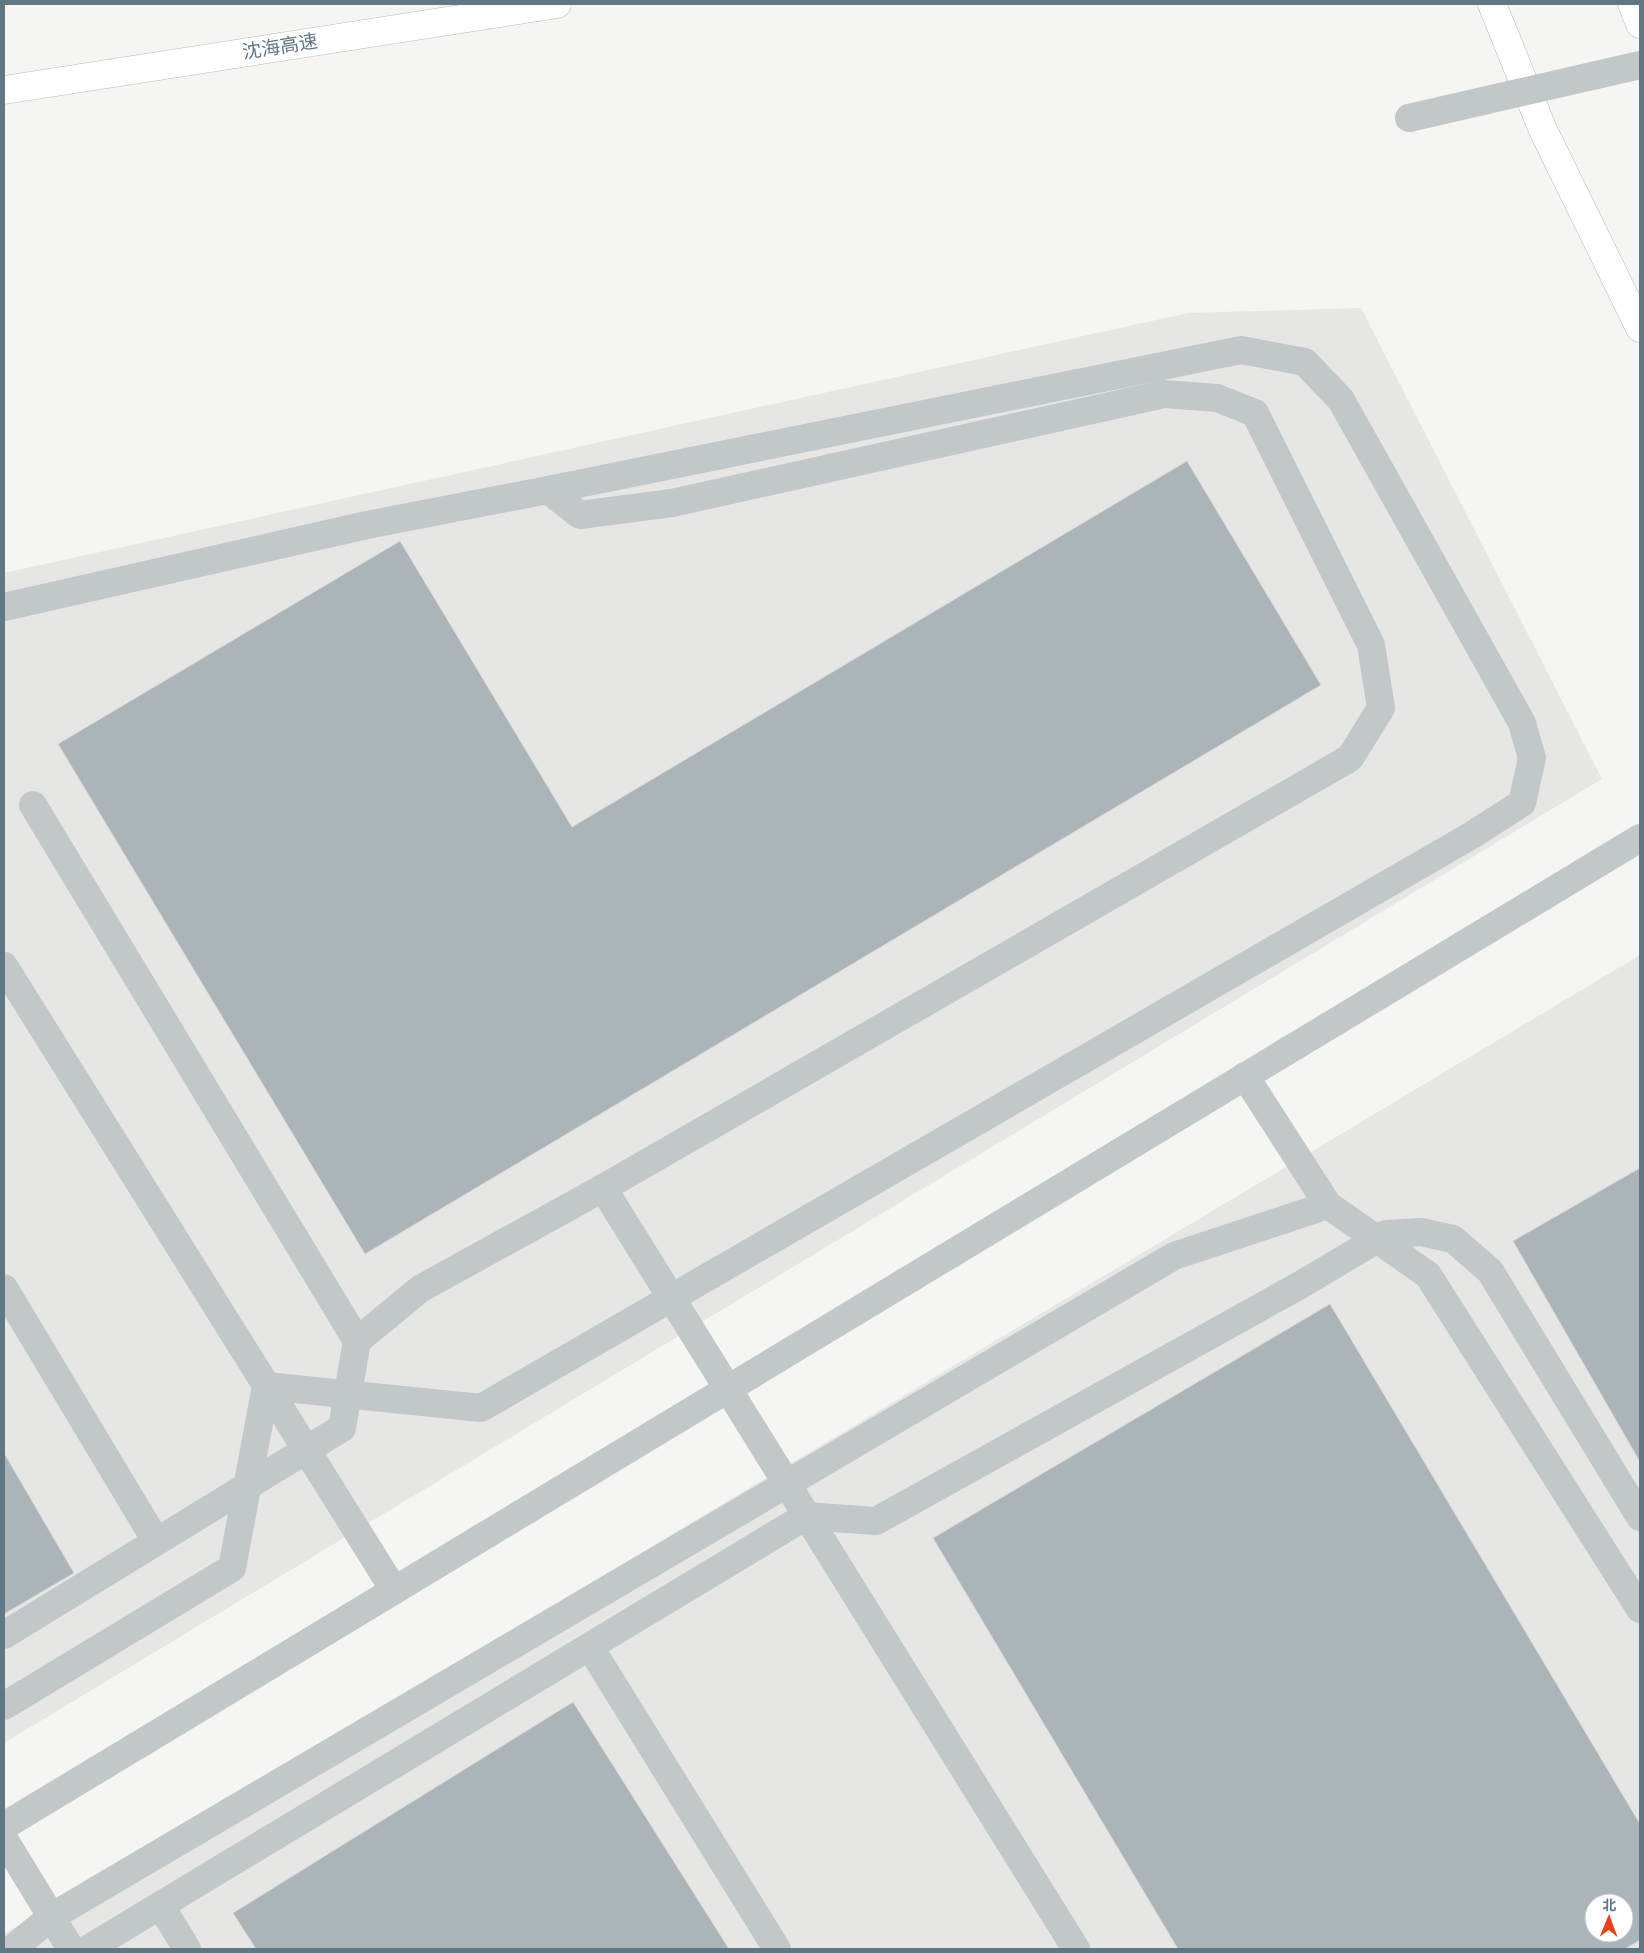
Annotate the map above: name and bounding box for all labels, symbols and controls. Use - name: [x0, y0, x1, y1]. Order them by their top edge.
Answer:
- street label: 沈海高速: [241, 29, 319, 65]
- north arrow: [1584, 1893, 1634, 1943]
- text: 北: [1602, 1897, 1616, 1914]

